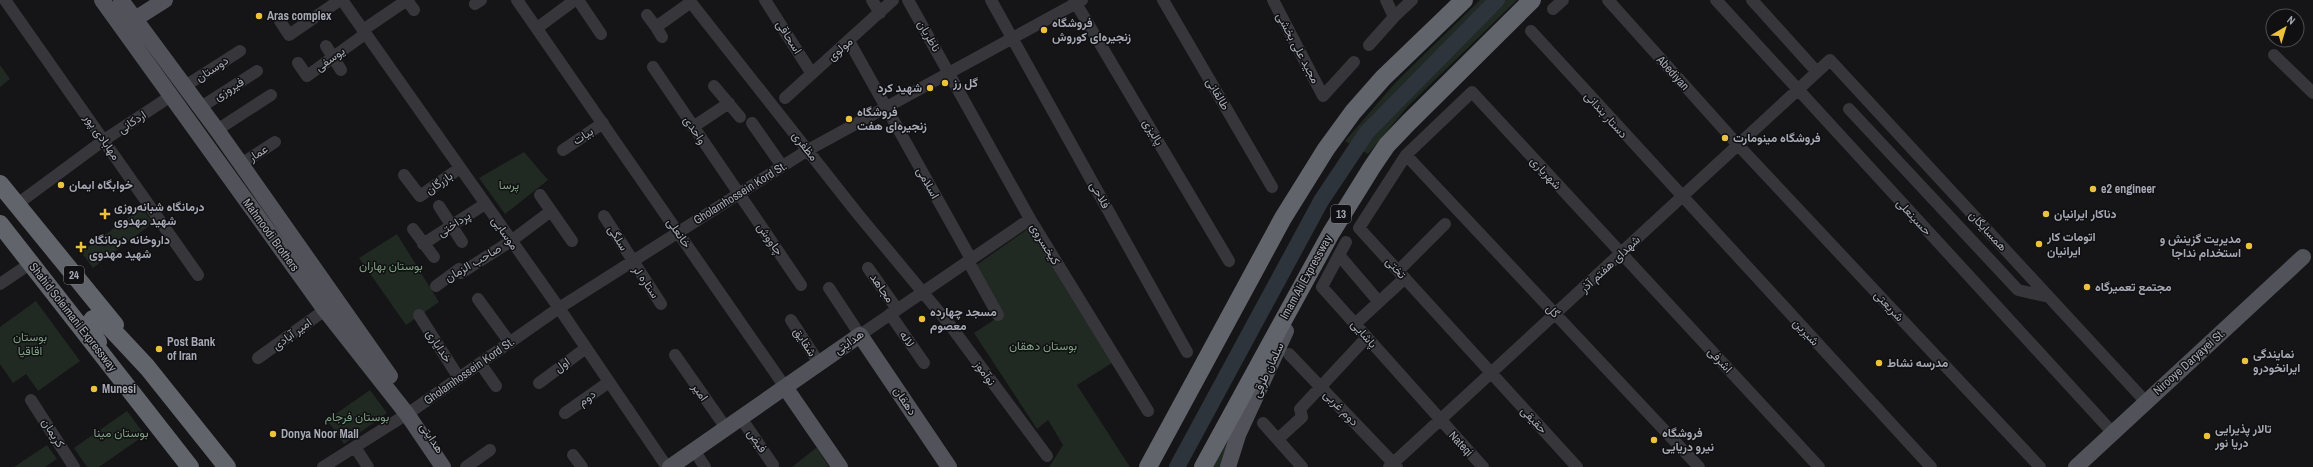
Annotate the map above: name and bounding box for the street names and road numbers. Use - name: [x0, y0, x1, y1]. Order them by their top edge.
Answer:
- street label: مجید علی بخشی: [1273, 10, 1323, 86]
- street label: اسحاقی: [772, 17, 806, 57]
- street label: ناظریان: [914, 17, 944, 55]
- street label: مولوی: [824, 33, 856, 65]
- street label: یوسفی: [312, 43, 348, 75]
- street label: Abediyan: [1652, 51, 1693, 94]
- street label: دوستان: [192, 52, 232, 86]
- street label: فیروزی: [211, 74, 247, 104]
- street label: طالقانی: [1202, 75, 1234, 113]
- street label: دستار بندانی: [1581, 88, 1631, 142]
- street label: اردکانی: [115, 107, 149, 137]
- street label: مهابادی پور: [80, 110, 124, 163]
- street label: واحدی: [680, 113, 710, 147]
- street label: پالیزی: [1139, 116, 1167, 148]
- street label: بیات: [570, 123, 596, 149]
- street label: مظفری: [788, 128, 822, 164]
- street label: عمار: [244, 141, 271, 166]
- street label: شهریاری: [1527, 153, 1565, 193]
- street label: Gholamhossein Kord St.: [690, 158, 790, 228]
- street label: اسلامی: [913, 164, 943, 202]
- street label: بازرگان: [422, 168, 456, 198]
- street label: فلاحی: [1086, 179, 1114, 211]
- street label: Mahmoodi Brothers: [239, 195, 303, 275]
- street label: حسینعلی: [1893, 195, 1935, 239]
- road number: 13: [1331, 205, 1351, 223]
- street label: پرداختی: [434, 207, 474, 241]
- street label: همسایگان: [1965, 207, 2011, 255]
- street label: موسایی: [488, 213, 522, 253]
- street label: خانعلی: [663, 215, 695, 251]
- street label: چاووش: [753, 220, 787, 258]
- street label: کیخسروی: [1026, 220, 1064, 268]
- street label: سلگی: [604, 222, 632, 254]
- street label: Imam Ali Expressway: [1276, 232, 1336, 322]
- street label: شهدای هفتم آذر: [1576, 232, 1644, 297]
- street label: صاحب الزمان: [442, 240, 504, 286]
- street label: تختی: [1382, 254, 1410, 282]
- street label: Shahid Soleimani Expressway: [25, 259, 121, 375]
- street label: ستاره لر: [628, 262, 663, 302]
- road number: 24: [64, 266, 84, 284]
- street label: مجاهد: [866, 270, 898, 306]
- street label: شریعتی: [1871, 287, 1907, 325]
- street label: گل: [1543, 301, 1563, 321]
- street label: امیر آبادی: [269, 314, 315, 354]
- street label: شیرین: [1789, 315, 1823, 349]
- street label: پاشایی: [1347, 316, 1381, 352]
- street label: شقایق: [790, 324, 820, 360]
- street label: Nirooye Daryayei St.: [2150, 325, 2228, 399]
- street label: خدایاری: [422, 326, 456, 366]
- street label: هدایتی: [831, 326, 867, 358]
- street label: لاله: [896, 328, 918, 350]
- street label: Gholamhossein Kord St.: [420, 334, 518, 408]
- street label: سلمان طرقی: [1248, 340, 1288, 400]
- street label: اشرفی: [1704, 344, 1736, 376]
- street label: اول: [551, 354, 573, 376]
- street label: نوآموز: [970, 356, 1000, 389]
- street label: امیر: [688, 379, 712, 404]
- street label: دهقان: [890, 384, 921, 419]
- street label: دوم: [575, 386, 599, 410]
- street label: دوم غربی: [1320, 387, 1362, 430]
- street label: حقیقی: [1517, 403, 1551, 437]
- street label: کریمان: [38, 415, 68, 451]
- street label: هدایتی: [416, 420, 448, 456]
- street label: فیض: [743, 426, 771, 456]
- street label: Nateqi: [1445, 428, 1477, 460]

